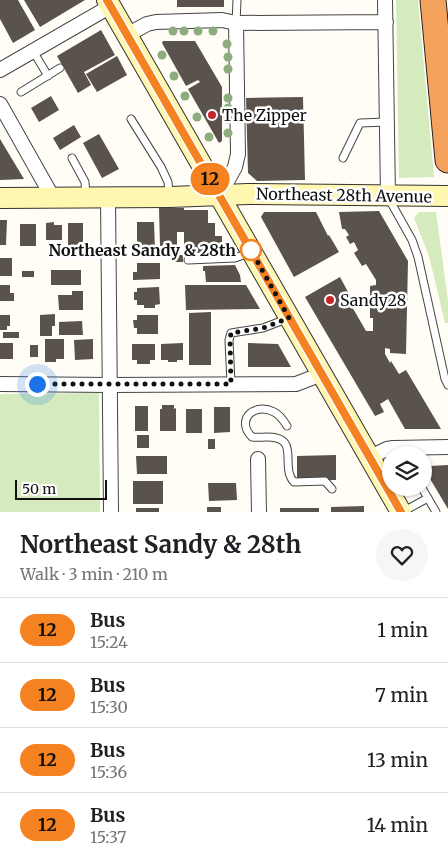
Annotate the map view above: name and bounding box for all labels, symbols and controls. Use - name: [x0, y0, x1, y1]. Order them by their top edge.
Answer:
- place label: The Zipper: [222, 105, 307, 125]
- marker: The Zipper: [206, 109, 218, 121]
- line badge: 12: [188, 163, 232, 195]
- text: 12: [201, 167, 219, 190]
- street label: Northeast 28th Avenue: [256, 183, 432, 207]
- marker: Northeast Sandy & 28th: [240, 239, 262, 261]
- place label: Northeast Sandy & 28th: [48, 240, 236, 260]
- place label: Sandy28: [340, 290, 406, 310]
- marker: Sandy28: [324, 294, 336, 306]
- your location: [25, 372, 50, 397]
- map controls: [382, 446, 432, 496]
- button: layers: [382, 446, 432, 496]
- scale bar: [15, 477, 108, 500]
- text: 50 m: [22, 480, 56, 498]
- text: Northeast Sandy & 28th: [20, 529, 301, 560]
- button: heart: [376, 529, 428, 581]
- text: Walk · 3 min · 210 m: [20, 564, 168, 584]
- text: Bus: [90, 608, 125, 632]
- text: 12: [38, 618, 57, 641]
- text: 1 min: [377, 618, 428, 642]
- text: 15:24: [90, 632, 128, 652]
- text: Bus: [90, 673, 125, 697]
- text: 12: [38, 683, 57, 706]
- text: 7 min: [375, 683, 428, 707]
- text: 15:30: [90, 697, 128, 717]
- text: Bus: [90, 738, 125, 762]
- text: 12: [38, 748, 57, 771]
- text: 13 min: [367, 748, 428, 772]
- text: 15:36: [90, 762, 127, 782]
- text: Bus: [90, 803, 125, 827]
- text: 12: [38, 813, 57, 836]
- text: 14 min: [367, 813, 428, 837]
- text: 15:37: [90, 827, 126, 847]

